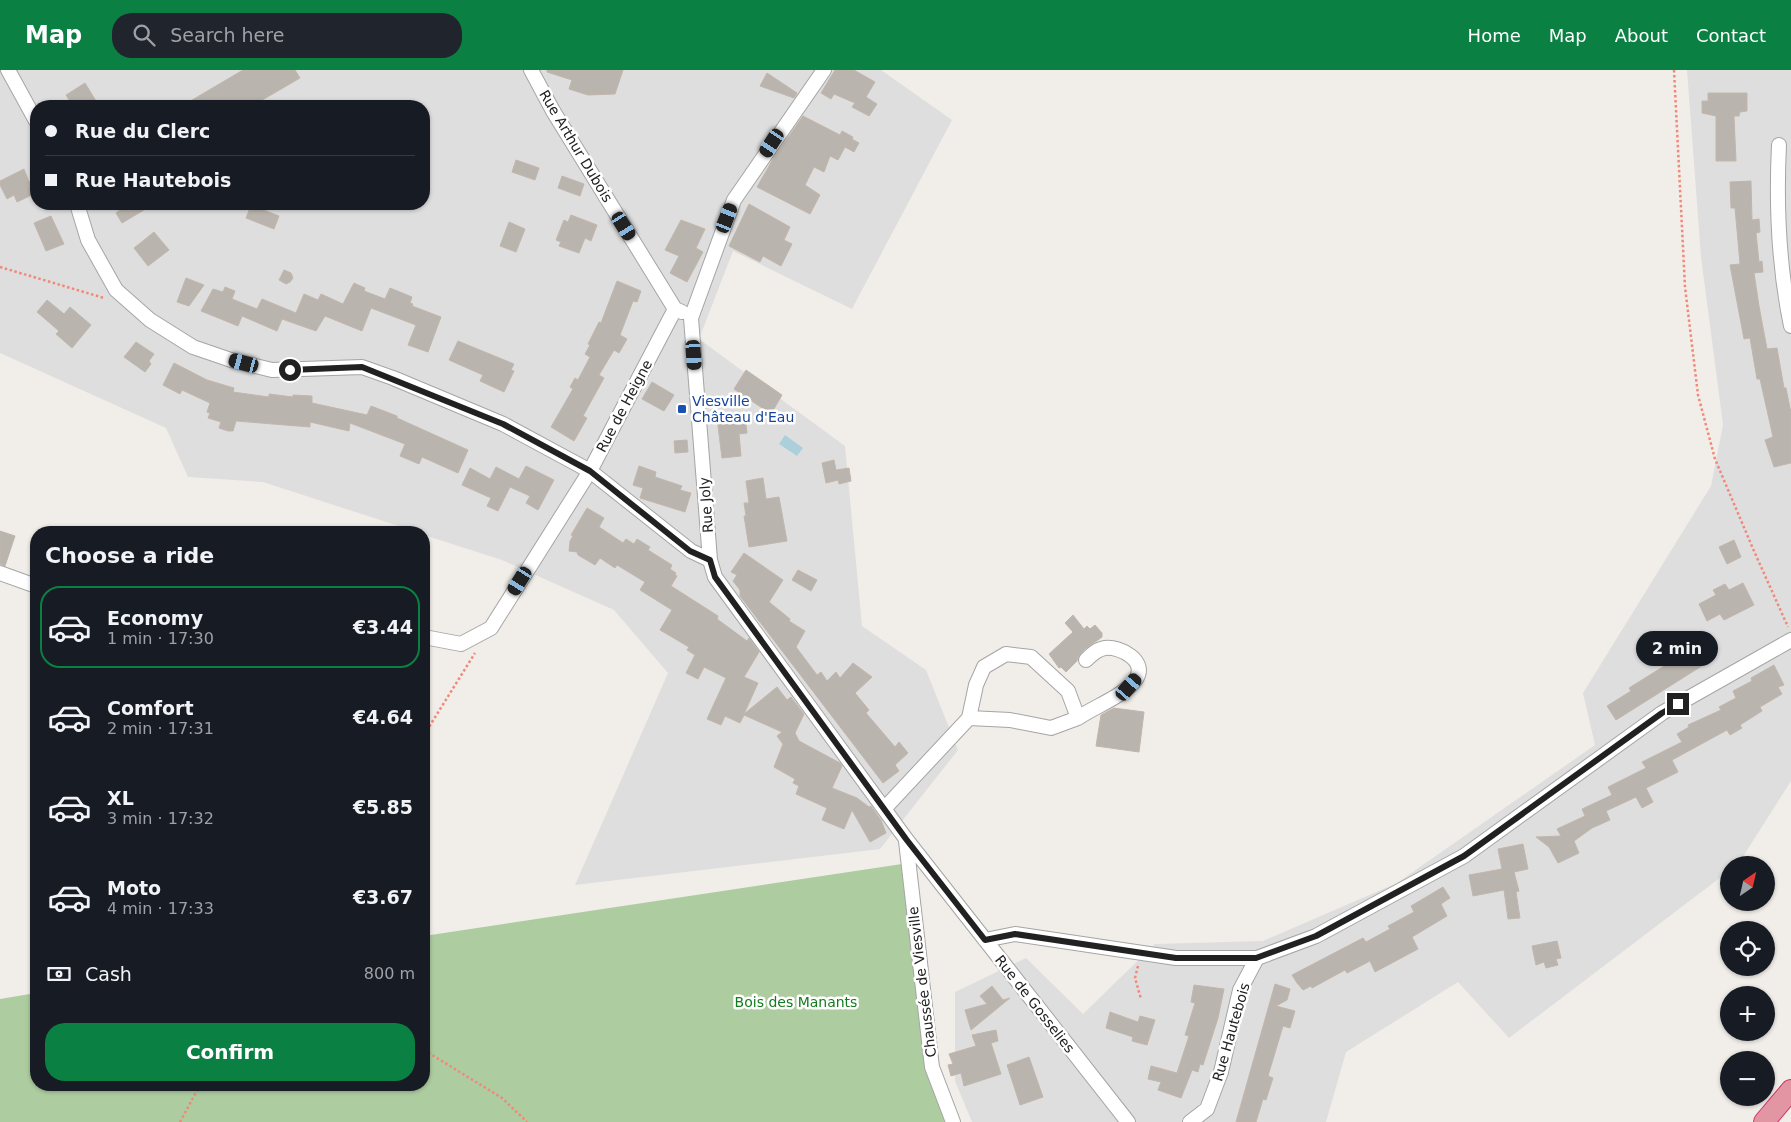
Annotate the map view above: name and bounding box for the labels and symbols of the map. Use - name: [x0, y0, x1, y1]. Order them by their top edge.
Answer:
- street label: Rue Arthur Dubois: [536, 87, 616, 205]
- car: [757, 126, 786, 160]
- car: [714, 201, 739, 235]
- car: [609, 209, 638, 243]
- car: [685, 340, 702, 370]
- car: [227, 352, 260, 374]
- street label: Rue de Heigne: [593, 357, 655, 455]
- route start: [279, 359, 301, 381]
- place label: Viesville Château d'Eau: [692, 393, 794, 425]
- marker: Viesville Château d'Eau: [676, 403, 688, 415]
- street label: Rue Joly: [696, 477, 716, 533]
- car: [505, 564, 534, 598]
- callout: 2 min: [1637, 632, 1719, 666]
- car: [1113, 671, 1144, 703]
- route end: [1667, 693, 1689, 715]
- north arrow: [1720, 856, 1775, 911]
- street label: Chaussée de Viesville: [905, 906, 939, 1058]
- street label: Rue de Gosselies: [992, 952, 1078, 1056]
- street label: Rue Hautebois: [1209, 981, 1253, 1083]
- park label: Bois des Manants: [735, 994, 857, 1010]

